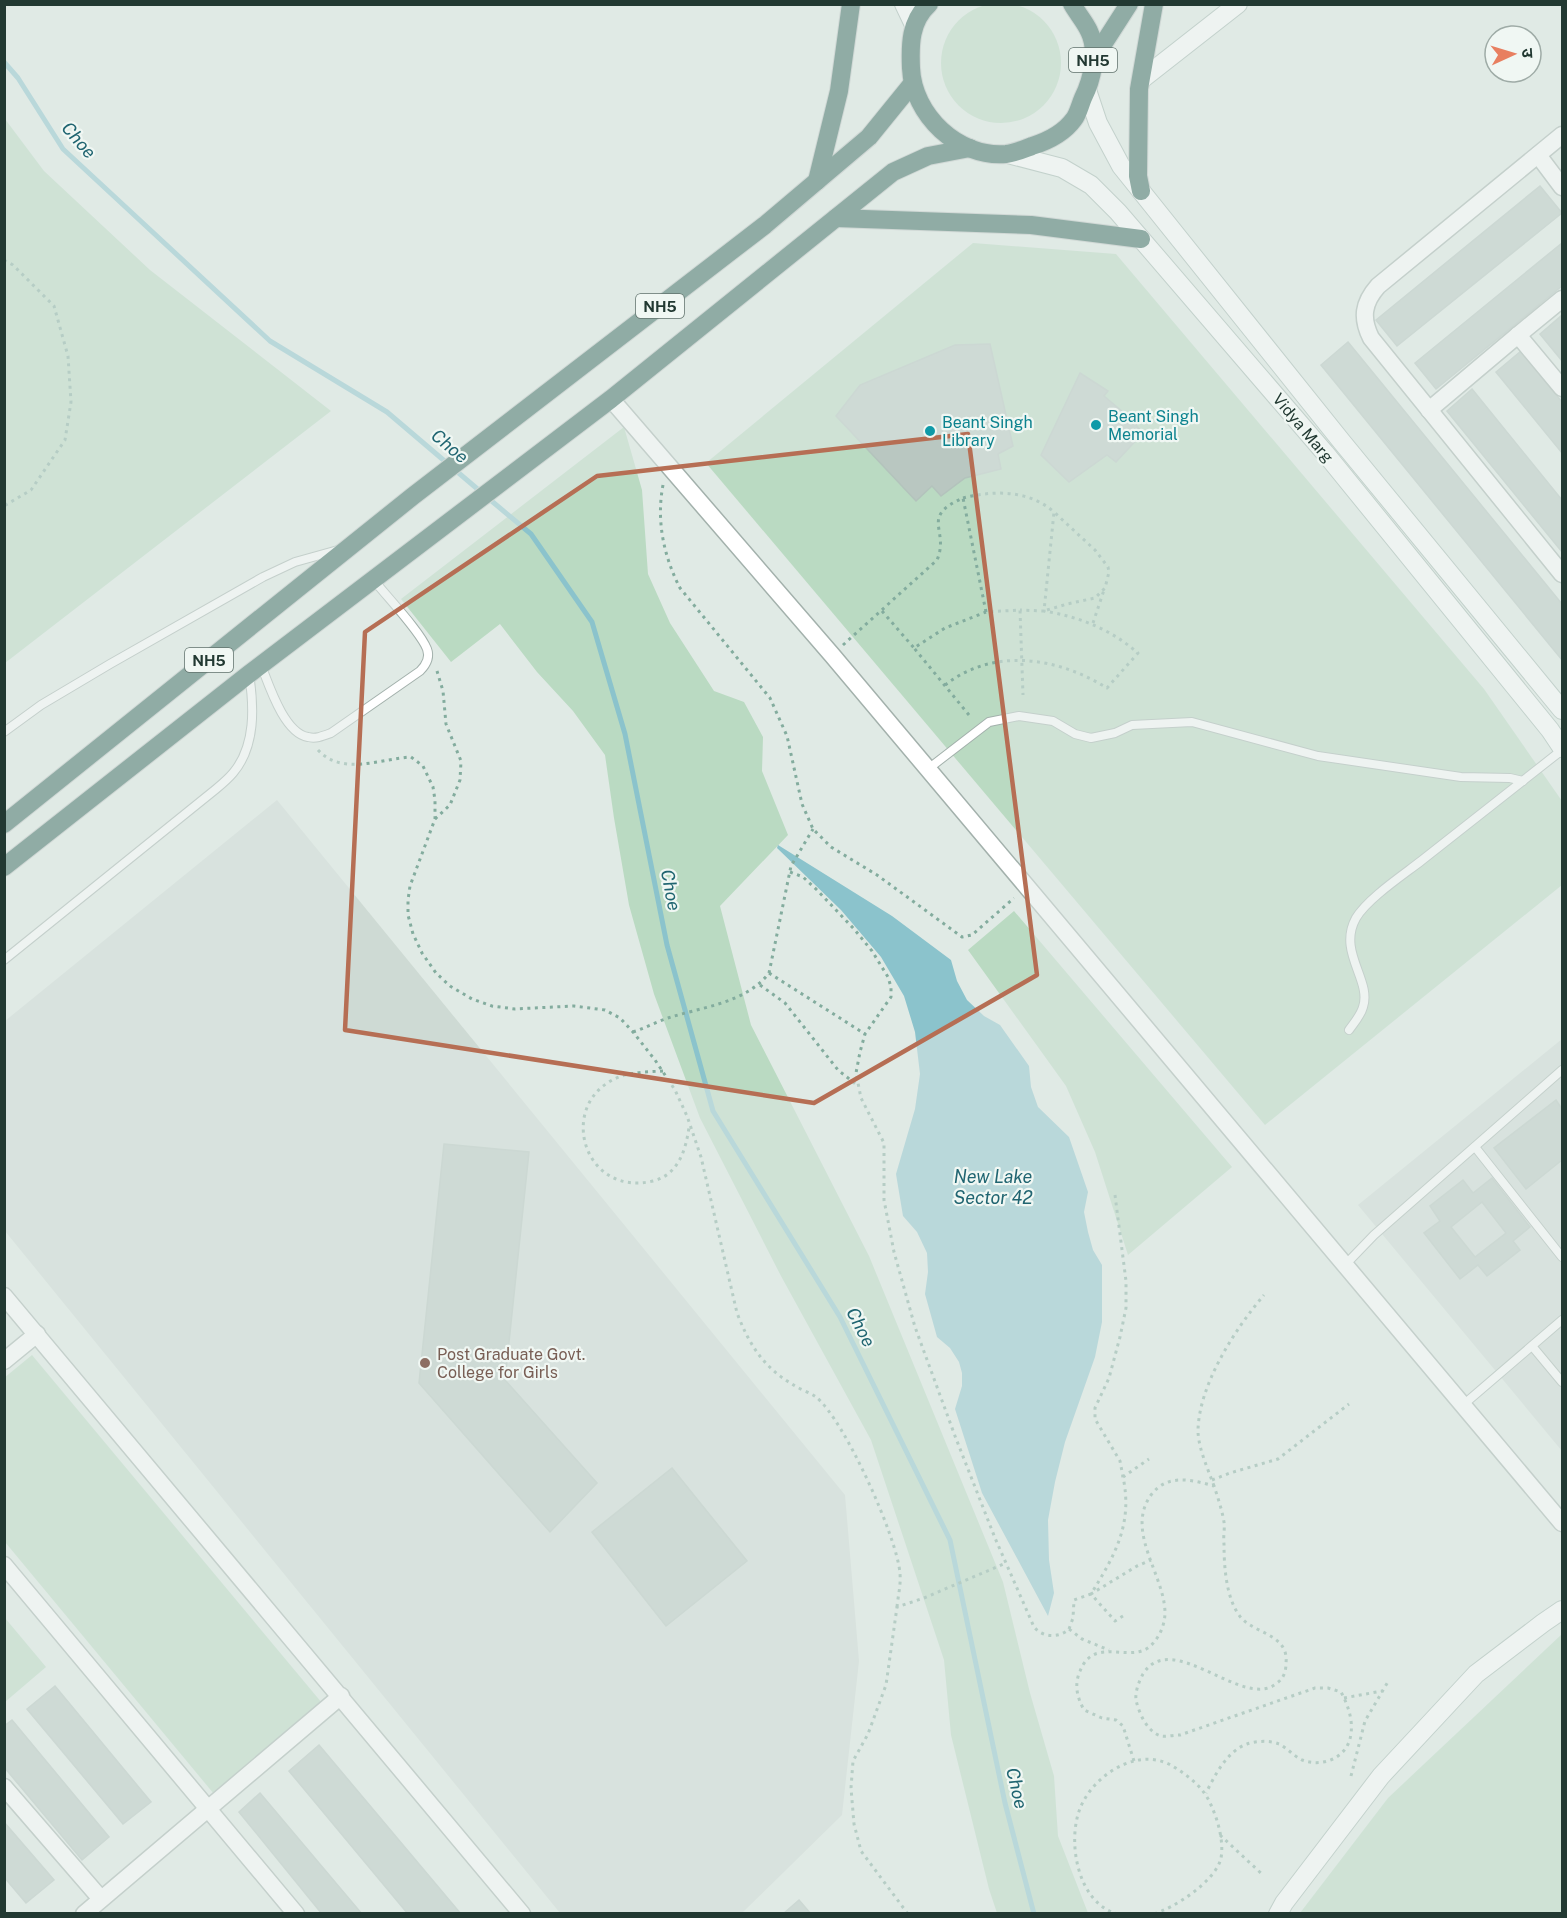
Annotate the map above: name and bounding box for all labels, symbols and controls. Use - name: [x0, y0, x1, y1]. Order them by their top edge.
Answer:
- north arrow: [1483, 24, 1543, 84]
- road number: NH5: [1069, 48, 1117, 72]
- text: उ: [1518, 48, 1537, 59]
- water label: Choe: [57, 117, 101, 163]
- road number: NH5: [636, 294, 684, 318]
- street label: Vidya Marg: [1269, 390, 1337, 466]
- place label: Beant Singh Memorial: [1108, 407, 1199, 444]
- place label: Beant Singh Library: [942, 413, 1033, 450]
- marker: Beant Singh Memorial: [1089, 418, 1103, 432]
- marker: Beant Singh Library: [923, 424, 937, 438]
- water label: Choe: [427, 425, 473, 468]
- road number: NH5: [185, 648, 233, 672]
- water label: Choe: [657, 868, 685, 913]
- water label: New Lake Sector 42: [953, 1166, 1033, 1208]
- water label: Choe: [842, 1304, 880, 1351]
- place label: Post Graduate Govt. College for Girls: [437, 1345, 585, 1382]
- marker: Post Graduate Govt. College for Girls: [418, 1356, 432, 1370]
- water label: Choe: [1002, 1765, 1032, 1811]

